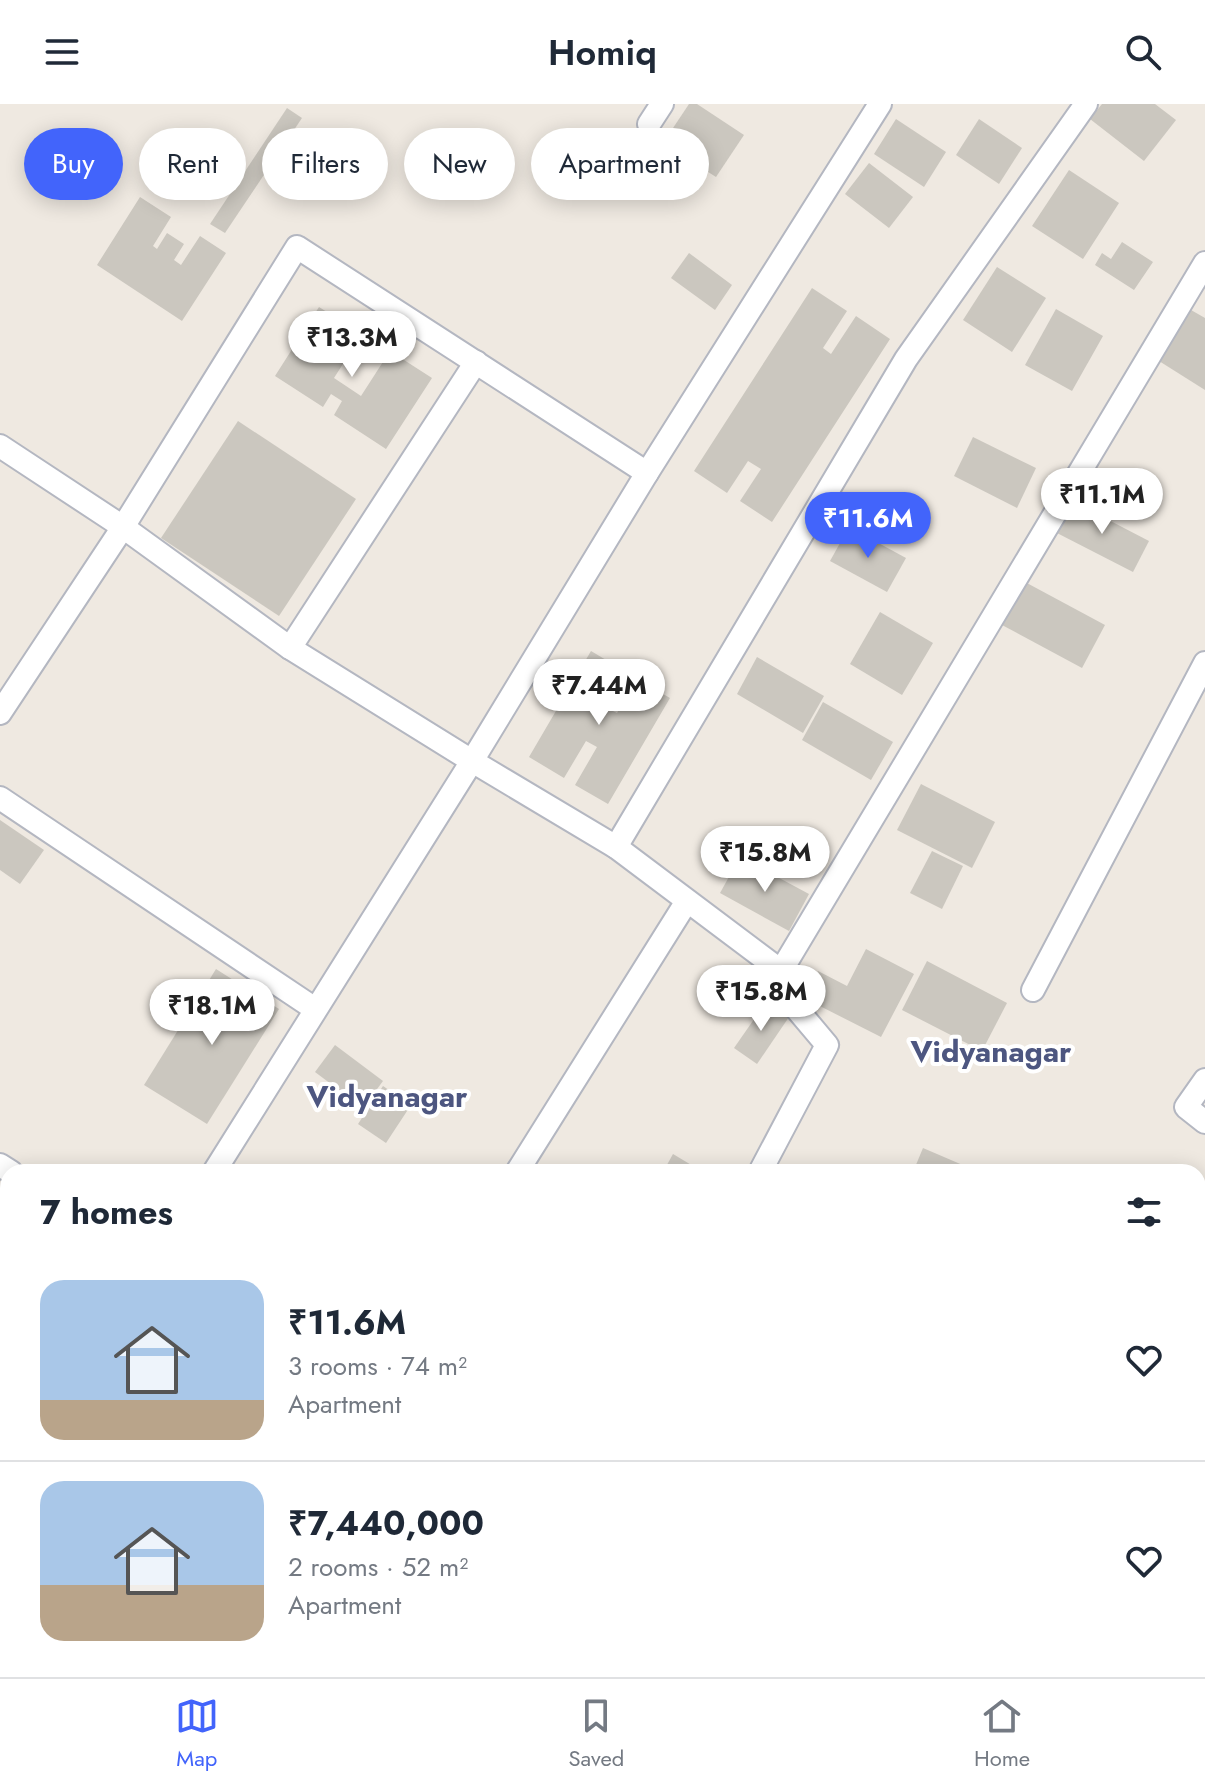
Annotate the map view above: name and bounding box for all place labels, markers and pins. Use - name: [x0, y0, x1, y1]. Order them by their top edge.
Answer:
- pin: ₹13.3M: [287, 311, 417, 379]
- pin: ₹11.1M: [1037, 468, 1167, 536]
- pin: ₹11.6M: [803, 492, 933, 560]
- pin: ₹7.44M: [534, 659, 664, 727]
- pin: ₹15.8M: [700, 826, 830, 894]
- pin: ₹15.8M: [696, 965, 826, 1033]
- pin: ₹18.1M: [147, 979, 277, 1047]

